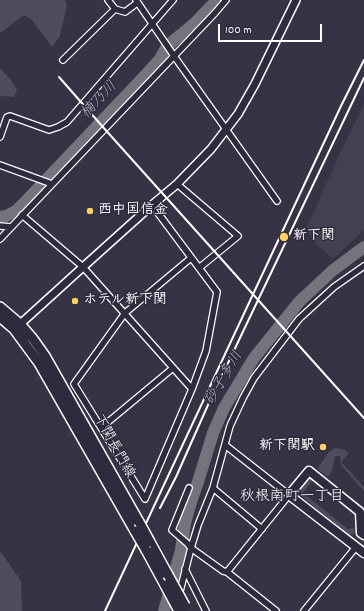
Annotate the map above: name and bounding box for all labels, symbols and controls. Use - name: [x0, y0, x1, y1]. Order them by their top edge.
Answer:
- scale bar: [220, 16, 324, 42]
- text: 100 m: [225, 22, 252, 39]
- water label: 楠乃川: [78, 79, 122, 123]
- place label: 西中国信金: [98, 203, 168, 219]
- marker: 西中国信金: [85, 206, 95, 216]
- place label: 新下関: [293, 229, 335, 245]
- marker: 新下関: [278, 231, 290, 243]
- place label: ホテル新下関: [83, 293, 167, 309]
- marker: ホテル新下関: [70, 296, 80, 306]
- water label: 砂子多川: [202, 349, 248, 409]
- street label: 下関長門線: [89, 412, 137, 482]
- place label: 新下関駅: [259, 439, 315, 455]
- marker: 新下関駅: [318, 442, 328, 452]
- district label: 秋根南町一丁目: [240, 489, 344, 507]

